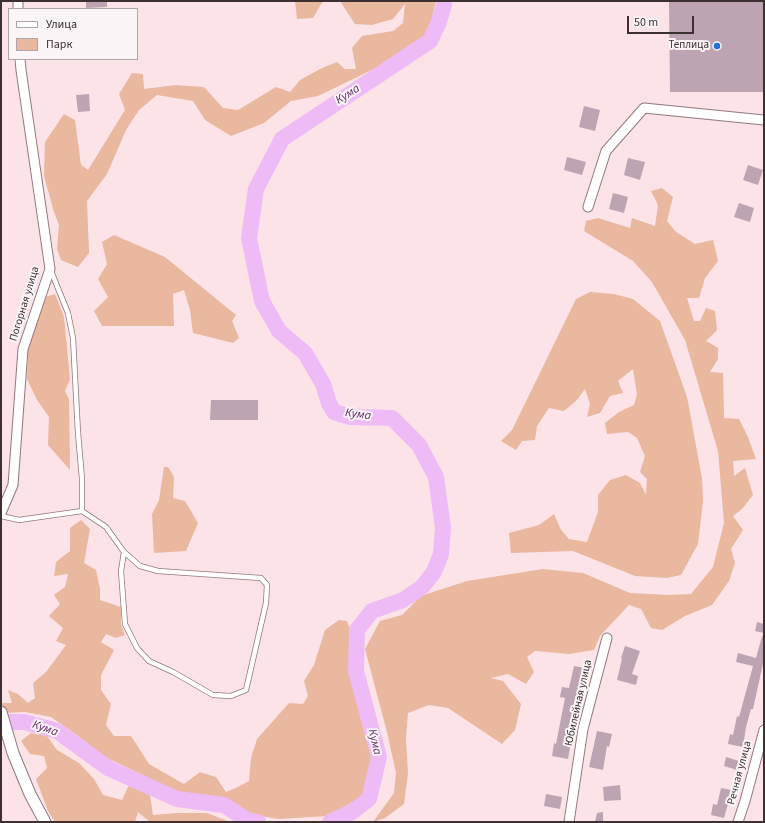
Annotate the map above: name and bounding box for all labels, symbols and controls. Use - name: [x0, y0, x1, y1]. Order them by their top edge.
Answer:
- legend: [8, 8, 138, 60]
- scale bar: [629, 8, 696, 34]
- text: 50 m: [634, 14, 658, 31]
- text: Улица: [46, 16, 77, 33]
- text: Парк: [46, 36, 72, 53]
- place label: Теплица: [669, 39, 709, 53]
- marker: Теплица: [712, 41, 722, 51]
- water label: Кума: [333, 82, 363, 108]
- street label: Погорная улица: [7, 265, 43, 343]
- water label: Кума: [344, 406, 372, 424]
- street label: Юбилейная улица: [563, 659, 595, 747]
- water label: Кума: [30, 718, 60, 740]
- water label: Кума: [364, 728, 384, 756]
- street label: Речная улица: [725, 740, 755, 806]

